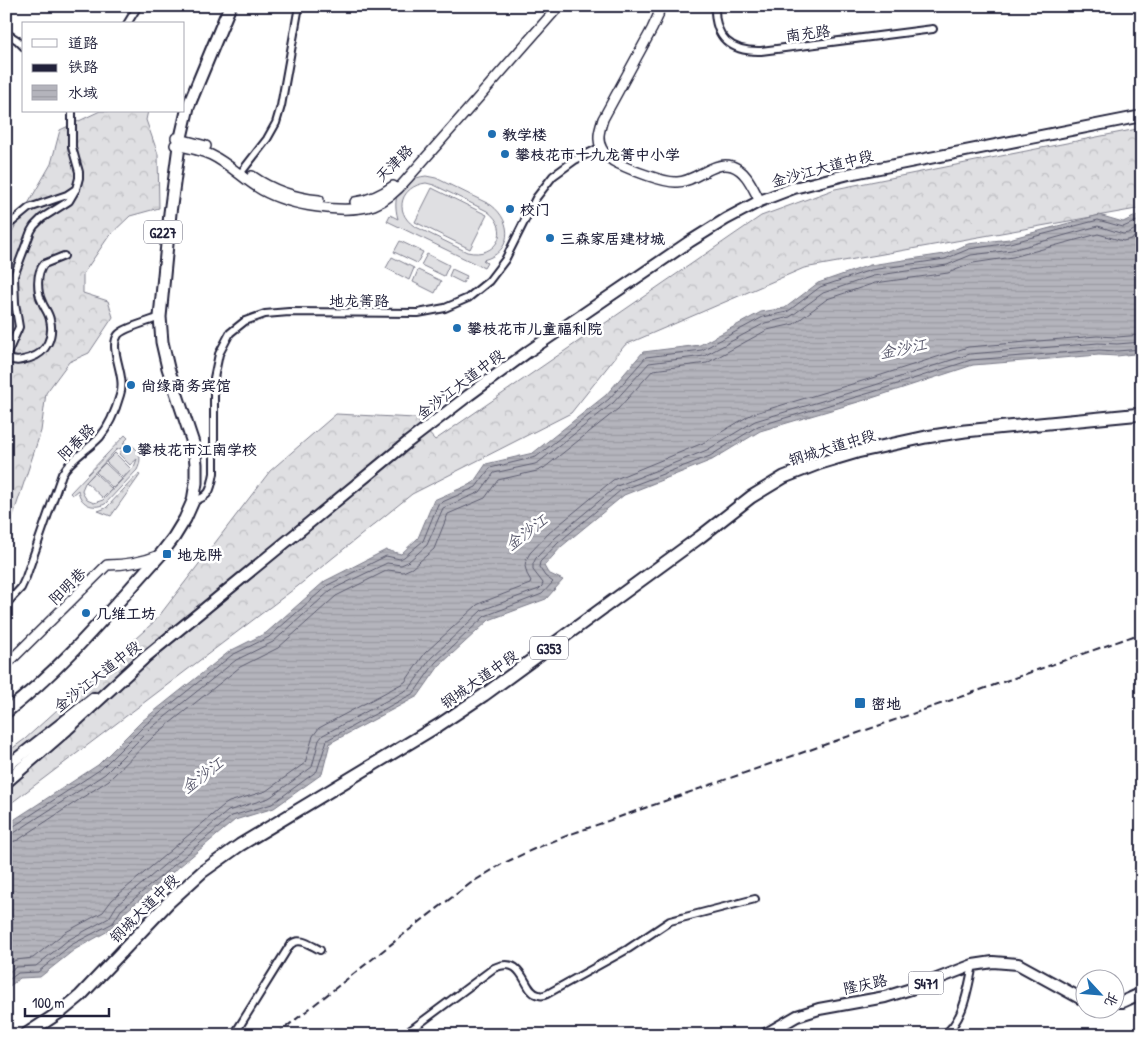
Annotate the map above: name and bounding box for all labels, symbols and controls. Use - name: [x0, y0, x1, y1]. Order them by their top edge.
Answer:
- street label: 南充路: [784, 20, 832, 46]
- legend: [22, 22, 185, 112]
- text: 道路: [68, 32, 98, 53]
- text: 铁路: [68, 56, 98, 77]
- text: 水域: [68, 82, 98, 103]
- place label: 教学楼: [502, 124, 547, 145]
- marker: 教学楼: [486, 128, 498, 140]
- street label: 天津路: [371, 140, 417, 186]
- place label: 攀枝花市十九龙箐中小学: [515, 144, 680, 165]
- street label: 金沙江大道中段: [769, 144, 875, 192]
- marker: 攀枝花市十九龙箐中小学: [499, 148, 511, 160]
- place label: 校门: [520, 199, 550, 220]
- marker: 校门: [504, 203, 516, 215]
- road number: G227: [144, 220, 182, 243]
- place label: 三森家居建材城: [560, 228, 665, 249]
- marker: 三森家居建材城: [544, 232, 556, 244]
- street label: 地龙箐路: [329, 290, 389, 311]
- place label: 攀枝花市儿童福利院: [467, 318, 602, 339]
- marker: 攀枝花市儿童福利院: [451, 322, 463, 334]
- water label: 金沙江: [877, 332, 930, 363]
- street label: 金沙江大道中段: [412, 344, 508, 424]
- place label: 尚缘商务宾馆: [141, 375, 231, 396]
- marker: 尚缘商务宾馆: [125, 379, 137, 391]
- street label: 阳春路: [53, 419, 99, 465]
- street label: 钢城大道中段: [786, 424, 878, 470]
- place label: 攀枝花市江南学校: [137, 439, 257, 460]
- marker: 攀枝花市江南学校: [121, 443, 133, 455]
- water label: 金沙江: [500, 508, 553, 555]
- place label: 地龙阱: [177, 544, 222, 565]
- marker: 地龙阱: [161, 548, 173, 560]
- street label: 阳明巷: [44, 563, 90, 609]
- place label: 几维工坊: [96, 603, 156, 624]
- marker: 几维工坊: [80, 607, 92, 619]
- street label: 金沙江大道中段: [49, 635, 145, 717]
- road number: G353: [530, 636, 568, 660]
- street label: 钢城大道中段: [436, 645, 522, 713]
- place label: 密地: [871, 693, 901, 714]
- marker: 密地: [853, 696, 867, 710]
- water label: 金沙江: [176, 751, 229, 798]
- street label: 钢城大道中段: [105, 869, 183, 947]
- north arrow: [1076, 968, 1126, 1018]
- street label: 隆庆路: [841, 969, 889, 999]
- road number: S471: [908, 971, 944, 994]
- scale bar: [25, 986, 109, 1018]
- text: 北: [1101, 989, 1124, 1010]
- text: 100 m: [32, 992, 65, 1013]

